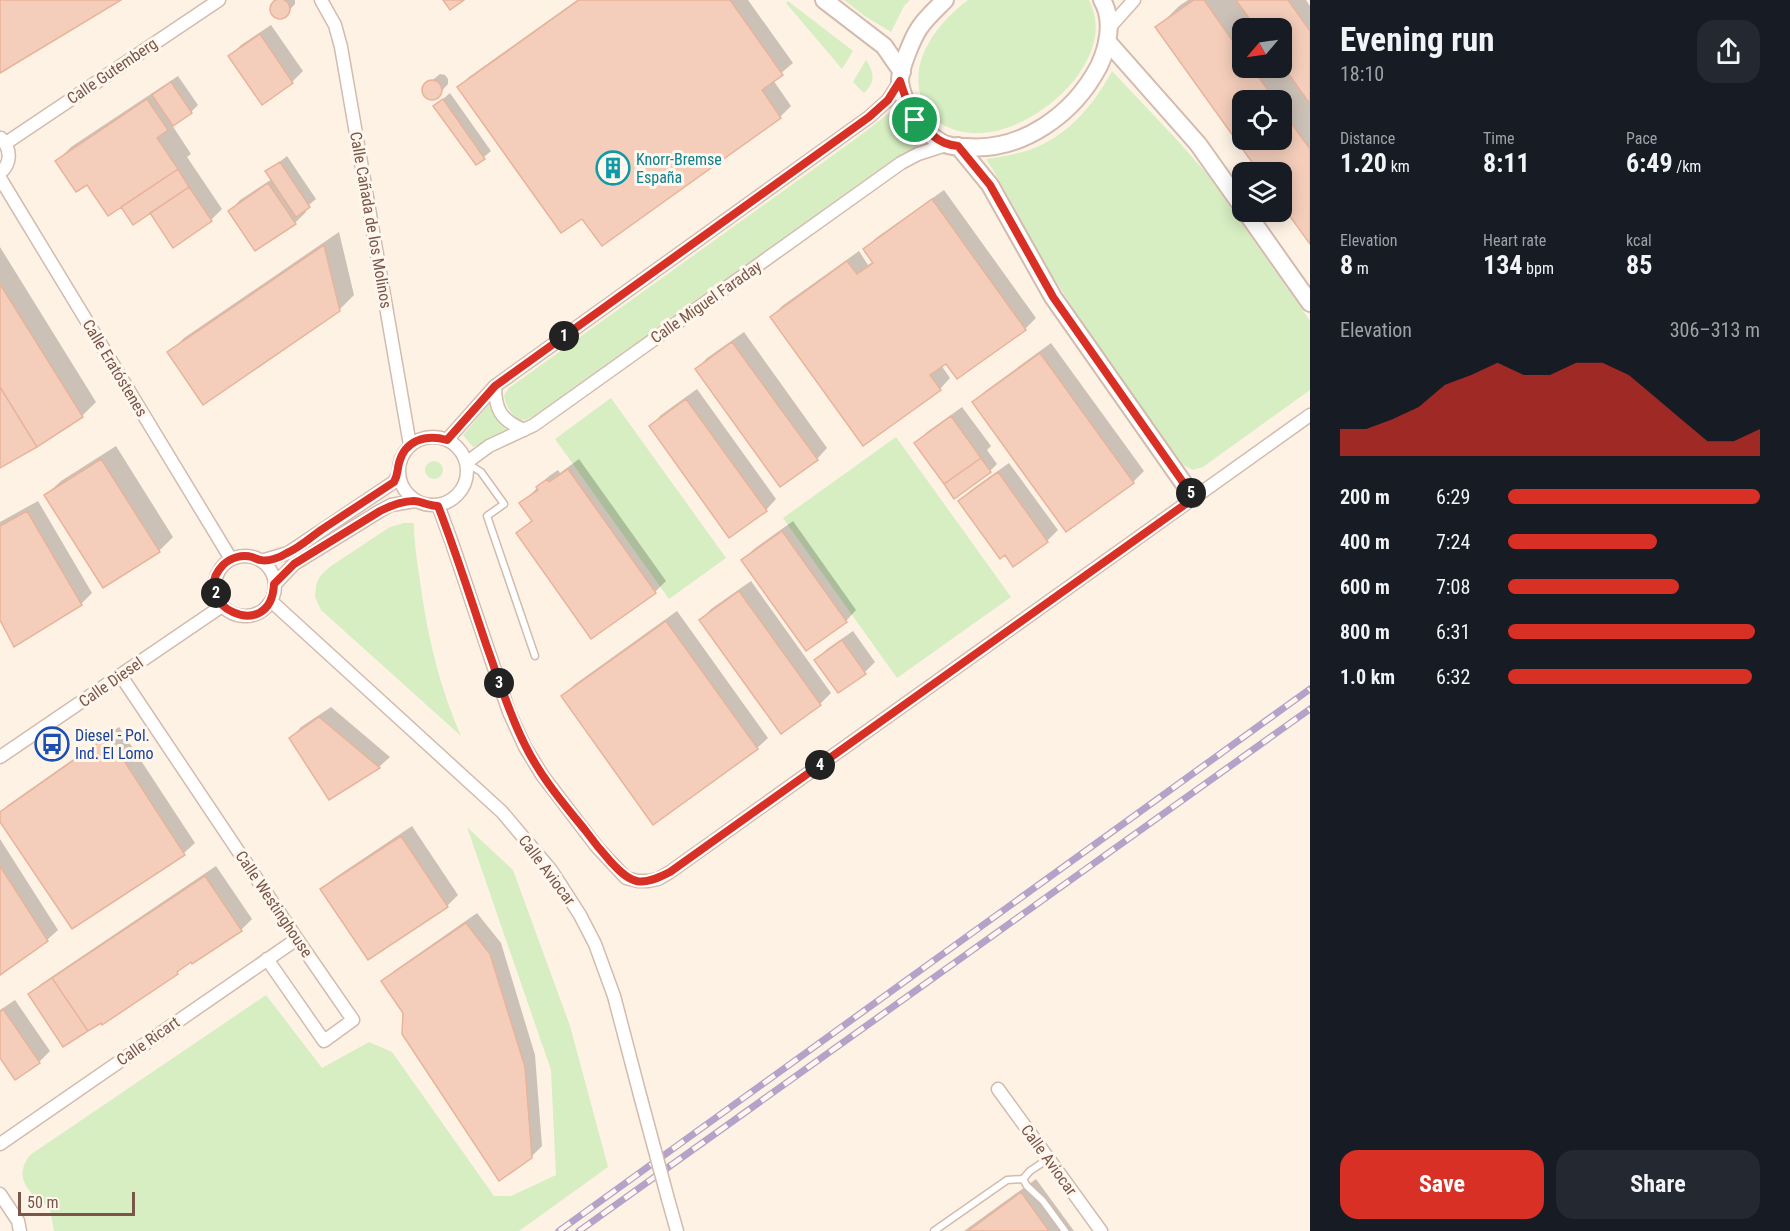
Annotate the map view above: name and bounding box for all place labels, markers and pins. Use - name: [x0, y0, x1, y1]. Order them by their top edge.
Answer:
- pin: [889, 94, 940, 145]
- building icon: Knorr-Bremse España: [595, 150, 631, 186]
- place label: Knorr-Bremse España: [636, 150, 722, 187]
- pin: 1: [549, 321, 579, 351]
- pin: 5: [1176, 478, 1206, 508]
- pin: 2: [201, 578, 231, 608]
- pin: 3: [484, 668, 514, 698]
- bus stop icon: Diesel - Pol. Ind. El Lomo: [34, 726, 70, 762]
- place label: Diesel - Pol. Ind. El Lomo: [75, 726, 154, 763]
- pin: 4: [805, 750, 835, 780]

